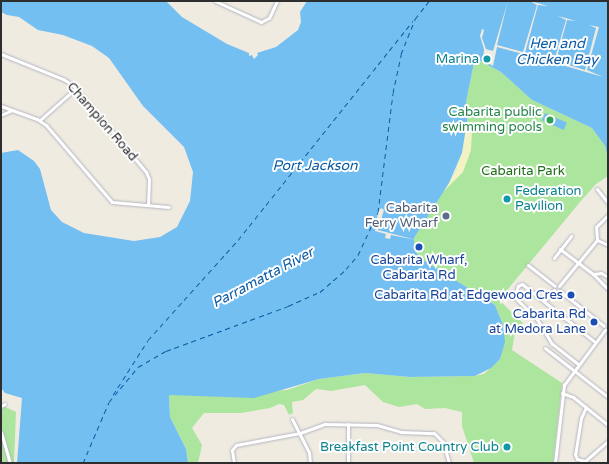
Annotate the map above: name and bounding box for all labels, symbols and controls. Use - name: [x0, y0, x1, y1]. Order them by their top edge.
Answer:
- water label: Hen and Chicken Bay: [516, 36, 598, 68]
- place label: Marina: [436, 51, 479, 67]
- marker: Marina: [482, 54, 492, 64]
- street label: Champion Road: [63, 79, 141, 165]
- place label: Cabarita public swimming pools: [442, 105, 542, 136]
- marker: Cabarita public swimming pools: [545, 115, 555, 125]
- water label: Port Jackson: [272, 158, 358, 174]
- park label: Cabarita Park: [481, 163, 565, 179]
- place label: Federation Pavilion: [515, 184, 581, 215]
- marker: Federation Pavilion: [502, 194, 512, 204]
- place label: Cabarita Ferry Wharf: [365, 201, 438, 232]
- marker: Cabarita Ferry Wharf: [441, 211, 451, 221]
- marker: Cabarita Wharf, Cabarita Rd: [414, 242, 424, 252]
- water label: Parramatta River: [209, 244, 317, 312]
- place label: Cabarita Wharf, Cabarita Rd: [370, 253, 468, 284]
- place label: Cabarita Rd at Edgewood Cres: [374, 287, 563, 303]
- marker: Cabarita Rd at Edgewood Cres: [566, 290, 576, 300]
- place label: Cabarita Rd at Medora Lane: [489, 307, 586, 338]
- marker: Cabarita Rd at Medora Lane: [589, 317, 599, 327]
- place label: Breakfast Point Country Club: [320, 439, 499, 455]
- marker: Breakfast Point Country Club: [502, 442, 512, 452]

